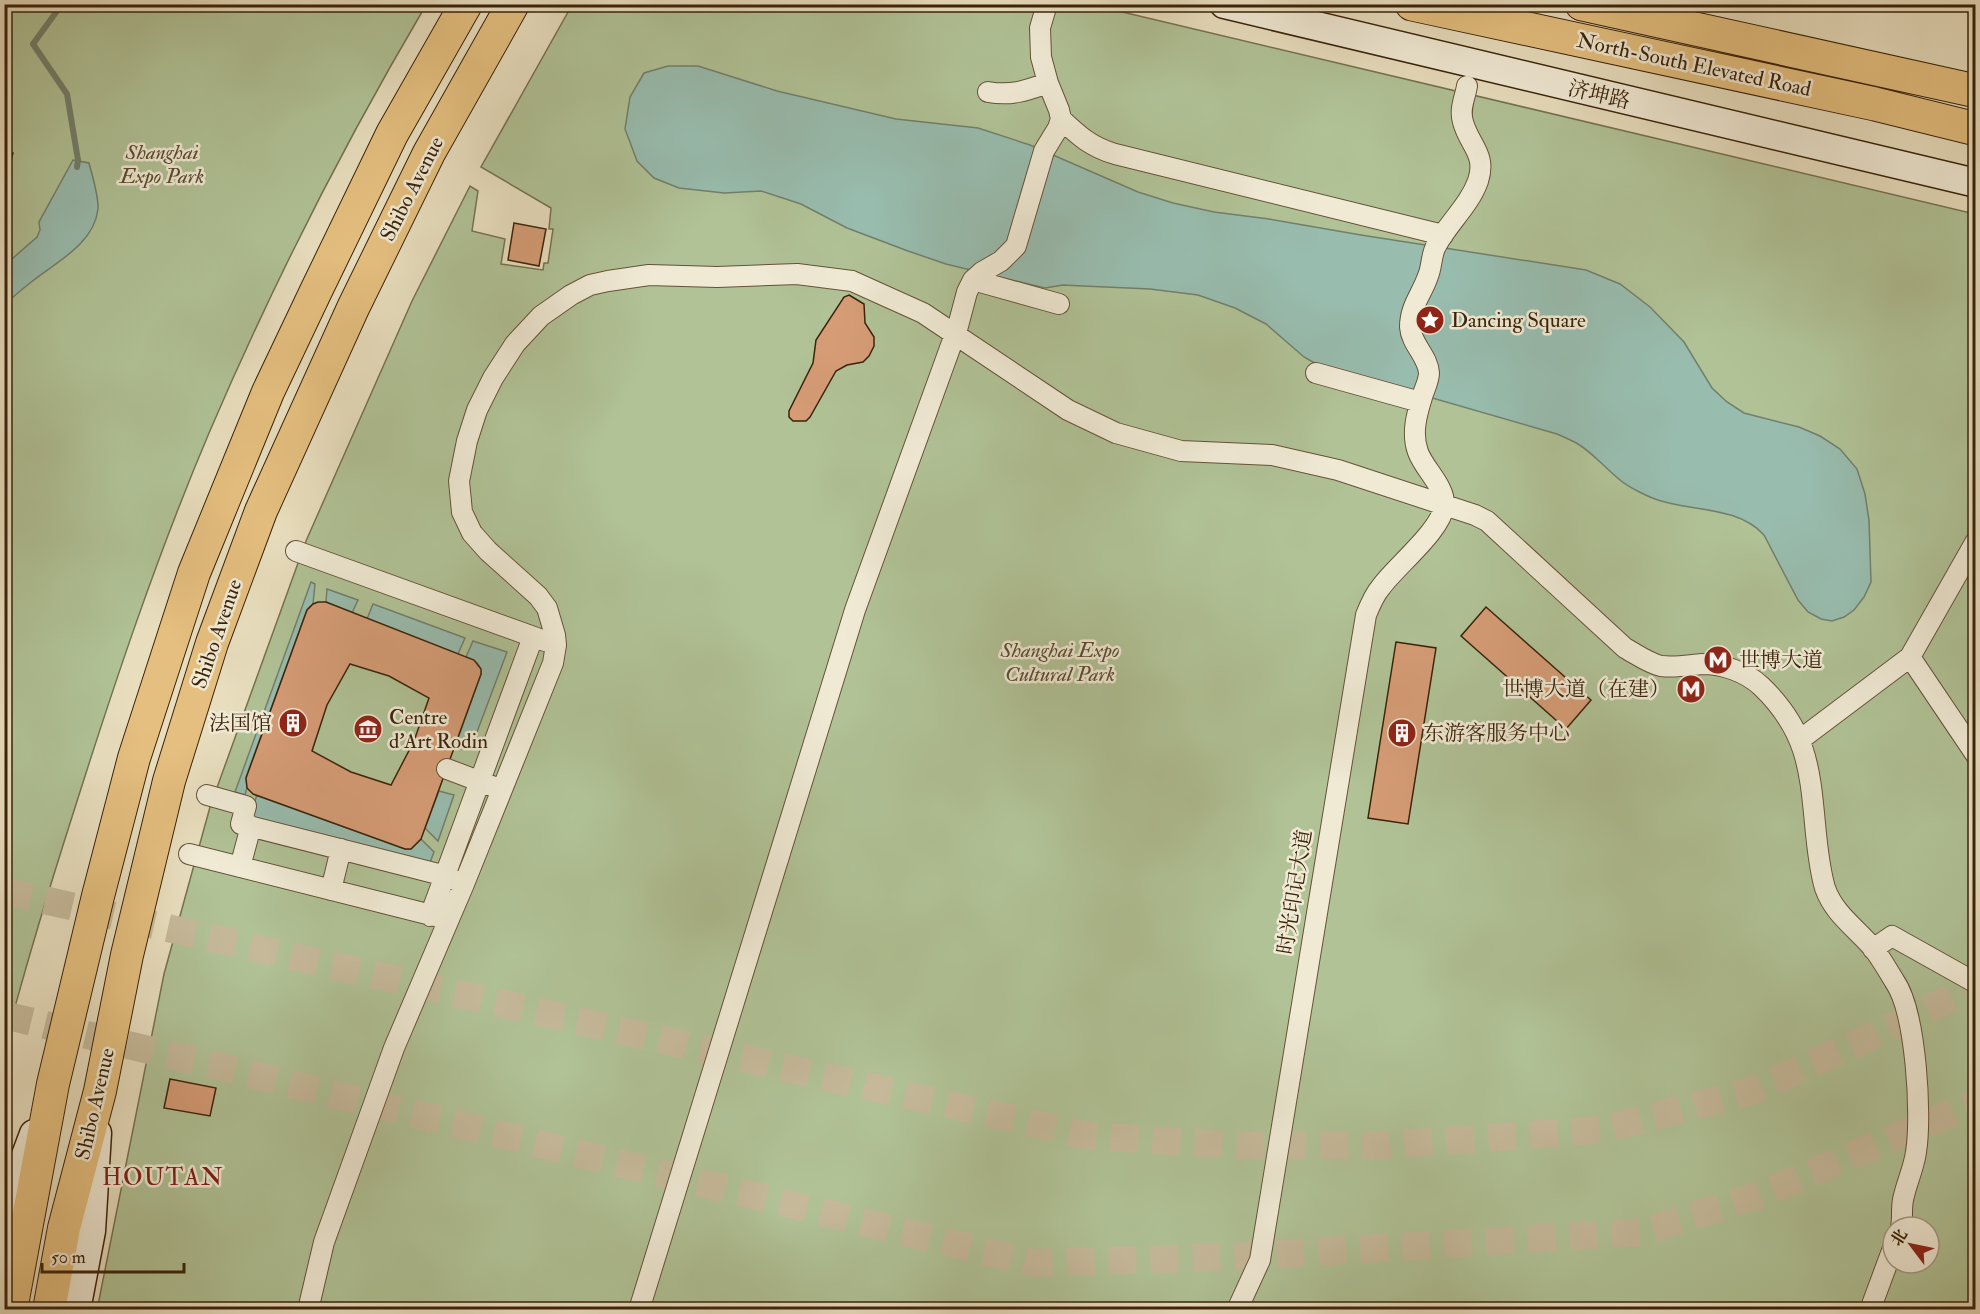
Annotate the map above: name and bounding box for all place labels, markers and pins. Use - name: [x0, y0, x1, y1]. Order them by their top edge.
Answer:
- place icon: Dancing Square: [1414, 304, 1446, 336]
- place label: Dancing Square: [1451, 307, 1586, 334]
- metro station icon: 世博大道: [1702, 644, 1734, 676]
- place label: 世博大道: [1739, 647, 1823, 674]
- metro station icon: 世博大道（在建）: [1675, 673, 1707, 705]
- place label: 世博大道（在建）: [1502, 676, 1670, 703]
- place label: Centre d'Art Rodin: [389, 704, 488, 755]
- building icon: 法国馆: [277, 707, 309, 739]
- place label: 法国馆: [209, 710, 272, 737]
- museum icon: Centre d'Art Rodin: [352, 713, 384, 745]
- building icon: 东游客服务中心: [1386, 717, 1418, 749]
- place label: 东游客服务中心: [1423, 720, 1570, 747]

